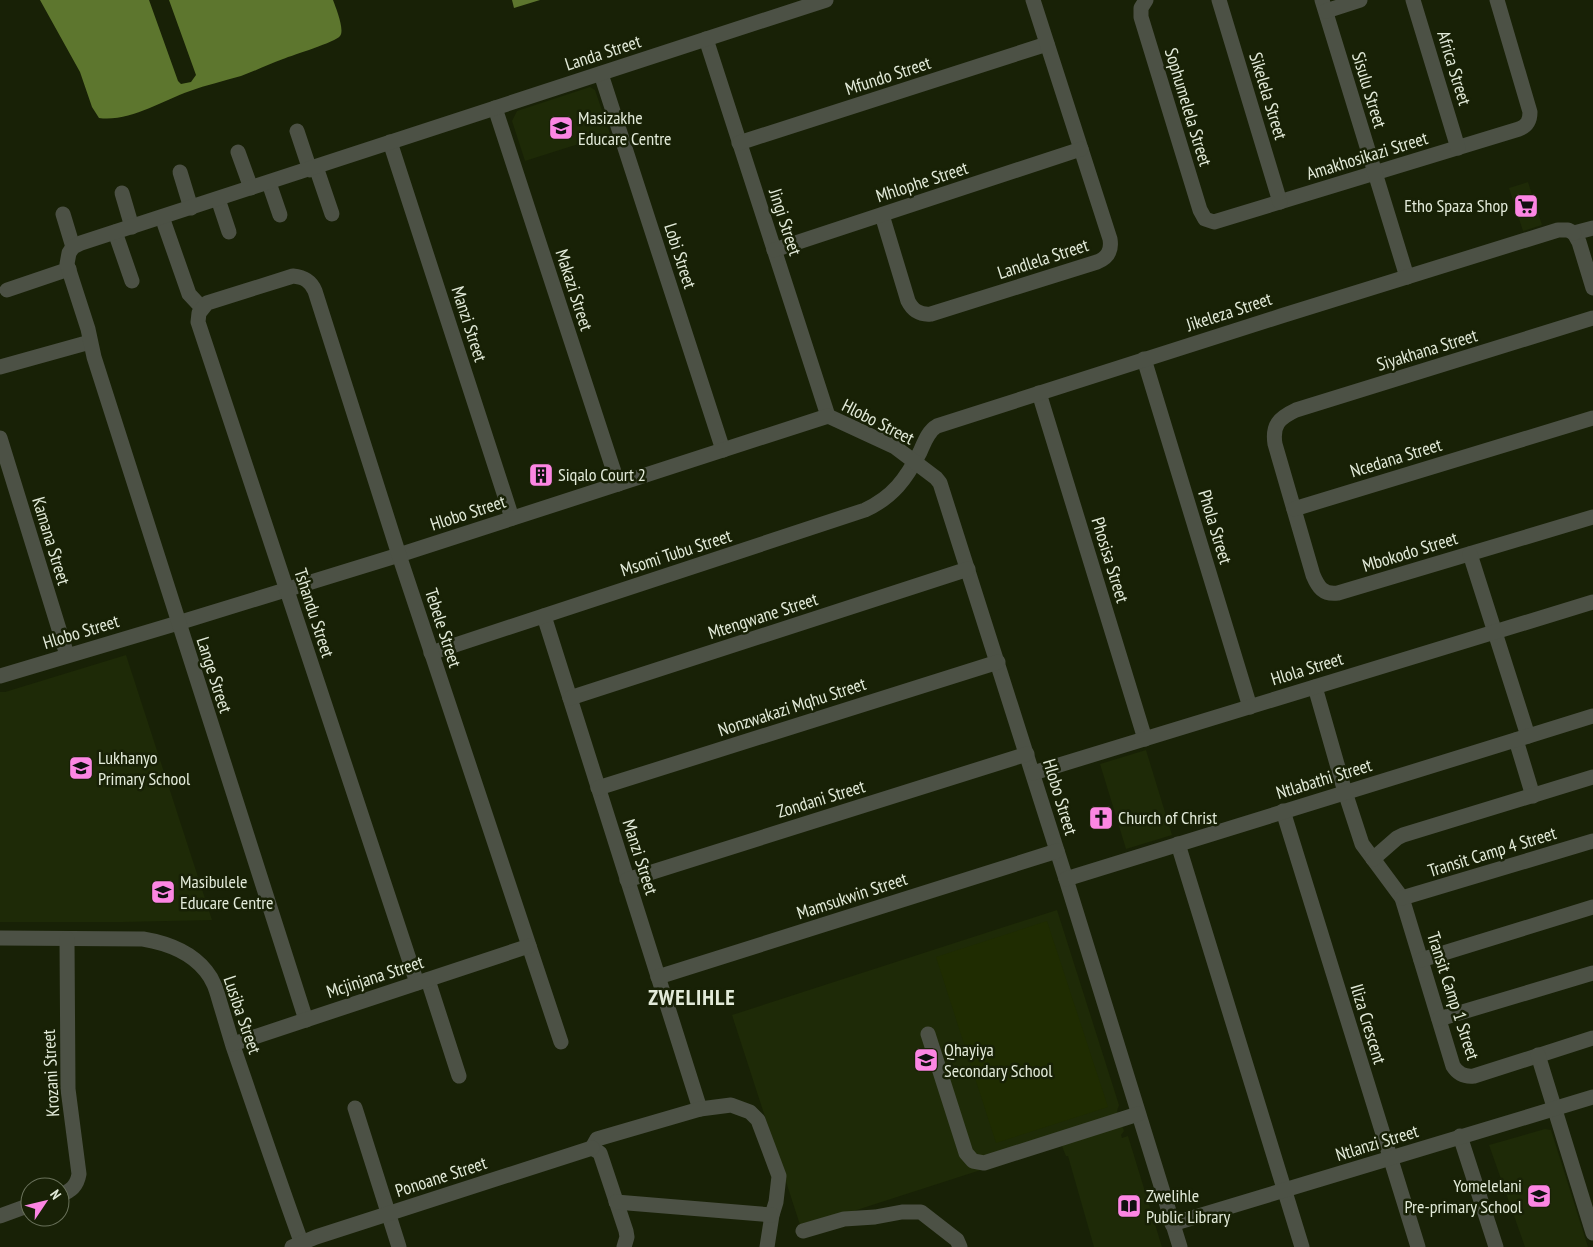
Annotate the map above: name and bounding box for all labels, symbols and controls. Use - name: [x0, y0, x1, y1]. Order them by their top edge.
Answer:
- street label: Africa Street: [1432, 28, 1477, 108]
- street label: Landa Street: [562, 29, 644, 76]
- street label: Sophumelela Street: [1160, 45, 1217, 169]
- street label: Sikelela Street: [1244, 49, 1293, 142]
- street label: Sisulu Street: [1347, 49, 1392, 131]
- street label: Mfundo Street: [842, 51, 934, 100]
- place label: Masizakhe Educare Centre: [578, 106, 672, 150]
- school or university icon: Masizakhe Educare Centre: [548, 115, 574, 141]
- street label: Amakhosikazi Street: [1303, 126, 1430, 185]
- street label: Mhlophe Street: [873, 156, 971, 207]
- street label: Jingi Street: [764, 185, 807, 258]
- supermarket icon: Etho Spaza Shop: [1513, 193, 1539, 219]
- place label: Etho Spaza Shop: [1404, 194, 1508, 217]
- street label: Lobi Street: [659, 220, 702, 291]
- street label: Landlela Street: [994, 233, 1091, 284]
- street label: Makazi Street: [551, 246, 598, 334]
- street label: Manzi Street: [446, 283, 492, 365]
- street label: Jikeleza Street: [1182, 287, 1275, 336]
- street label: Siyakhana Street: [1374, 323, 1480, 376]
- street label: Hlobo Street: [838, 394, 918, 450]
- street label: Ncedana Street: [1347, 433, 1444, 482]
- building icon: Siqalo Court 2: [528, 462, 554, 488]
- place label: Siqalo Court 2: [558, 463, 646, 486]
- street label: Phola Street: [1193, 487, 1238, 567]
- street label: Hlobo Street: [427, 489, 509, 536]
- street label: Kamana Street: [27, 494, 76, 588]
- street label: Phosisa Street: [1087, 514, 1134, 605]
- street label: Msomi Tubu Street: [617, 524, 734, 581]
- street label: Mbokodo Street: [1359, 526, 1460, 577]
- street label: Tshandu Street: [289, 565, 340, 660]
- street label: Tebele Street: [420, 585, 467, 670]
- street label: Mtengwane Street: [705, 587, 820, 644]
- street label: Hlobo Street: [40, 609, 122, 654]
- street label: Lange Street: [191, 634, 238, 716]
- street label: Hlola Street: [1268, 647, 1346, 690]
- street label: Nonzwakazi Mqhu Street: [715, 672, 869, 741]
- place label: Lukhanyo Primary School: [98, 746, 191, 790]
- street label: Ntlabathi Street: [1273, 753, 1375, 804]
- school or university icon: Lukhanyo Primary School: [68, 755, 94, 781]
- street label: Hlobo Street: [1038, 756, 1083, 838]
- street label: Zondani Street: [774, 774, 868, 823]
- church icon: Church of Christ: [1088, 805, 1114, 831]
- place label: Church of Christ: [1118, 806, 1217, 829]
- street label: Manzi Street: [617, 816, 663, 898]
- street label: Transit Camp 4 Street: [1425, 821, 1559, 882]
- street label: Mamsukwin Street: [794, 867, 910, 924]
- place label: Masibulele Educare Centre: [180, 870, 274, 914]
- school or university icon: Masibulele Educare Centre: [150, 879, 176, 905]
- street label: Transit Camp 1 Street: [1422, 929, 1485, 1063]
- street label: Mcjinjana Street: [323, 950, 426, 1003]
- street label: Lusiba Street: [218, 973, 267, 1057]
- street label: Iliza Crescent: [1345, 981, 1392, 1067]
- district label: ZWELIHLE: [648, 983, 736, 1011]
- street label: Krozani Street: [37, 1029, 64, 1117]
- place label: Qhayiya Secondary School: [944, 1038, 1053, 1082]
- school or university icon: Qhayiya Secondary School: [913, 1047, 939, 1073]
- street label: Ntlanzi Street: [1333, 1119, 1421, 1166]
- street label: Ponoane Street: [392, 1151, 489, 1202]
- place label: Yomelelani Pre-primary School: [1404, 1174, 1523, 1218]
- north arrow: [20, 1177, 70, 1227]
- school or university icon: Yomelelani Pre-primary School: [1526, 1183, 1552, 1209]
- place label: Zwelihle Public Library: [1146, 1184, 1230, 1228]
- text: N: [46, 1186, 65, 1203]
- library icon: Zwelihle Public Library: [1116, 1193, 1142, 1219]

